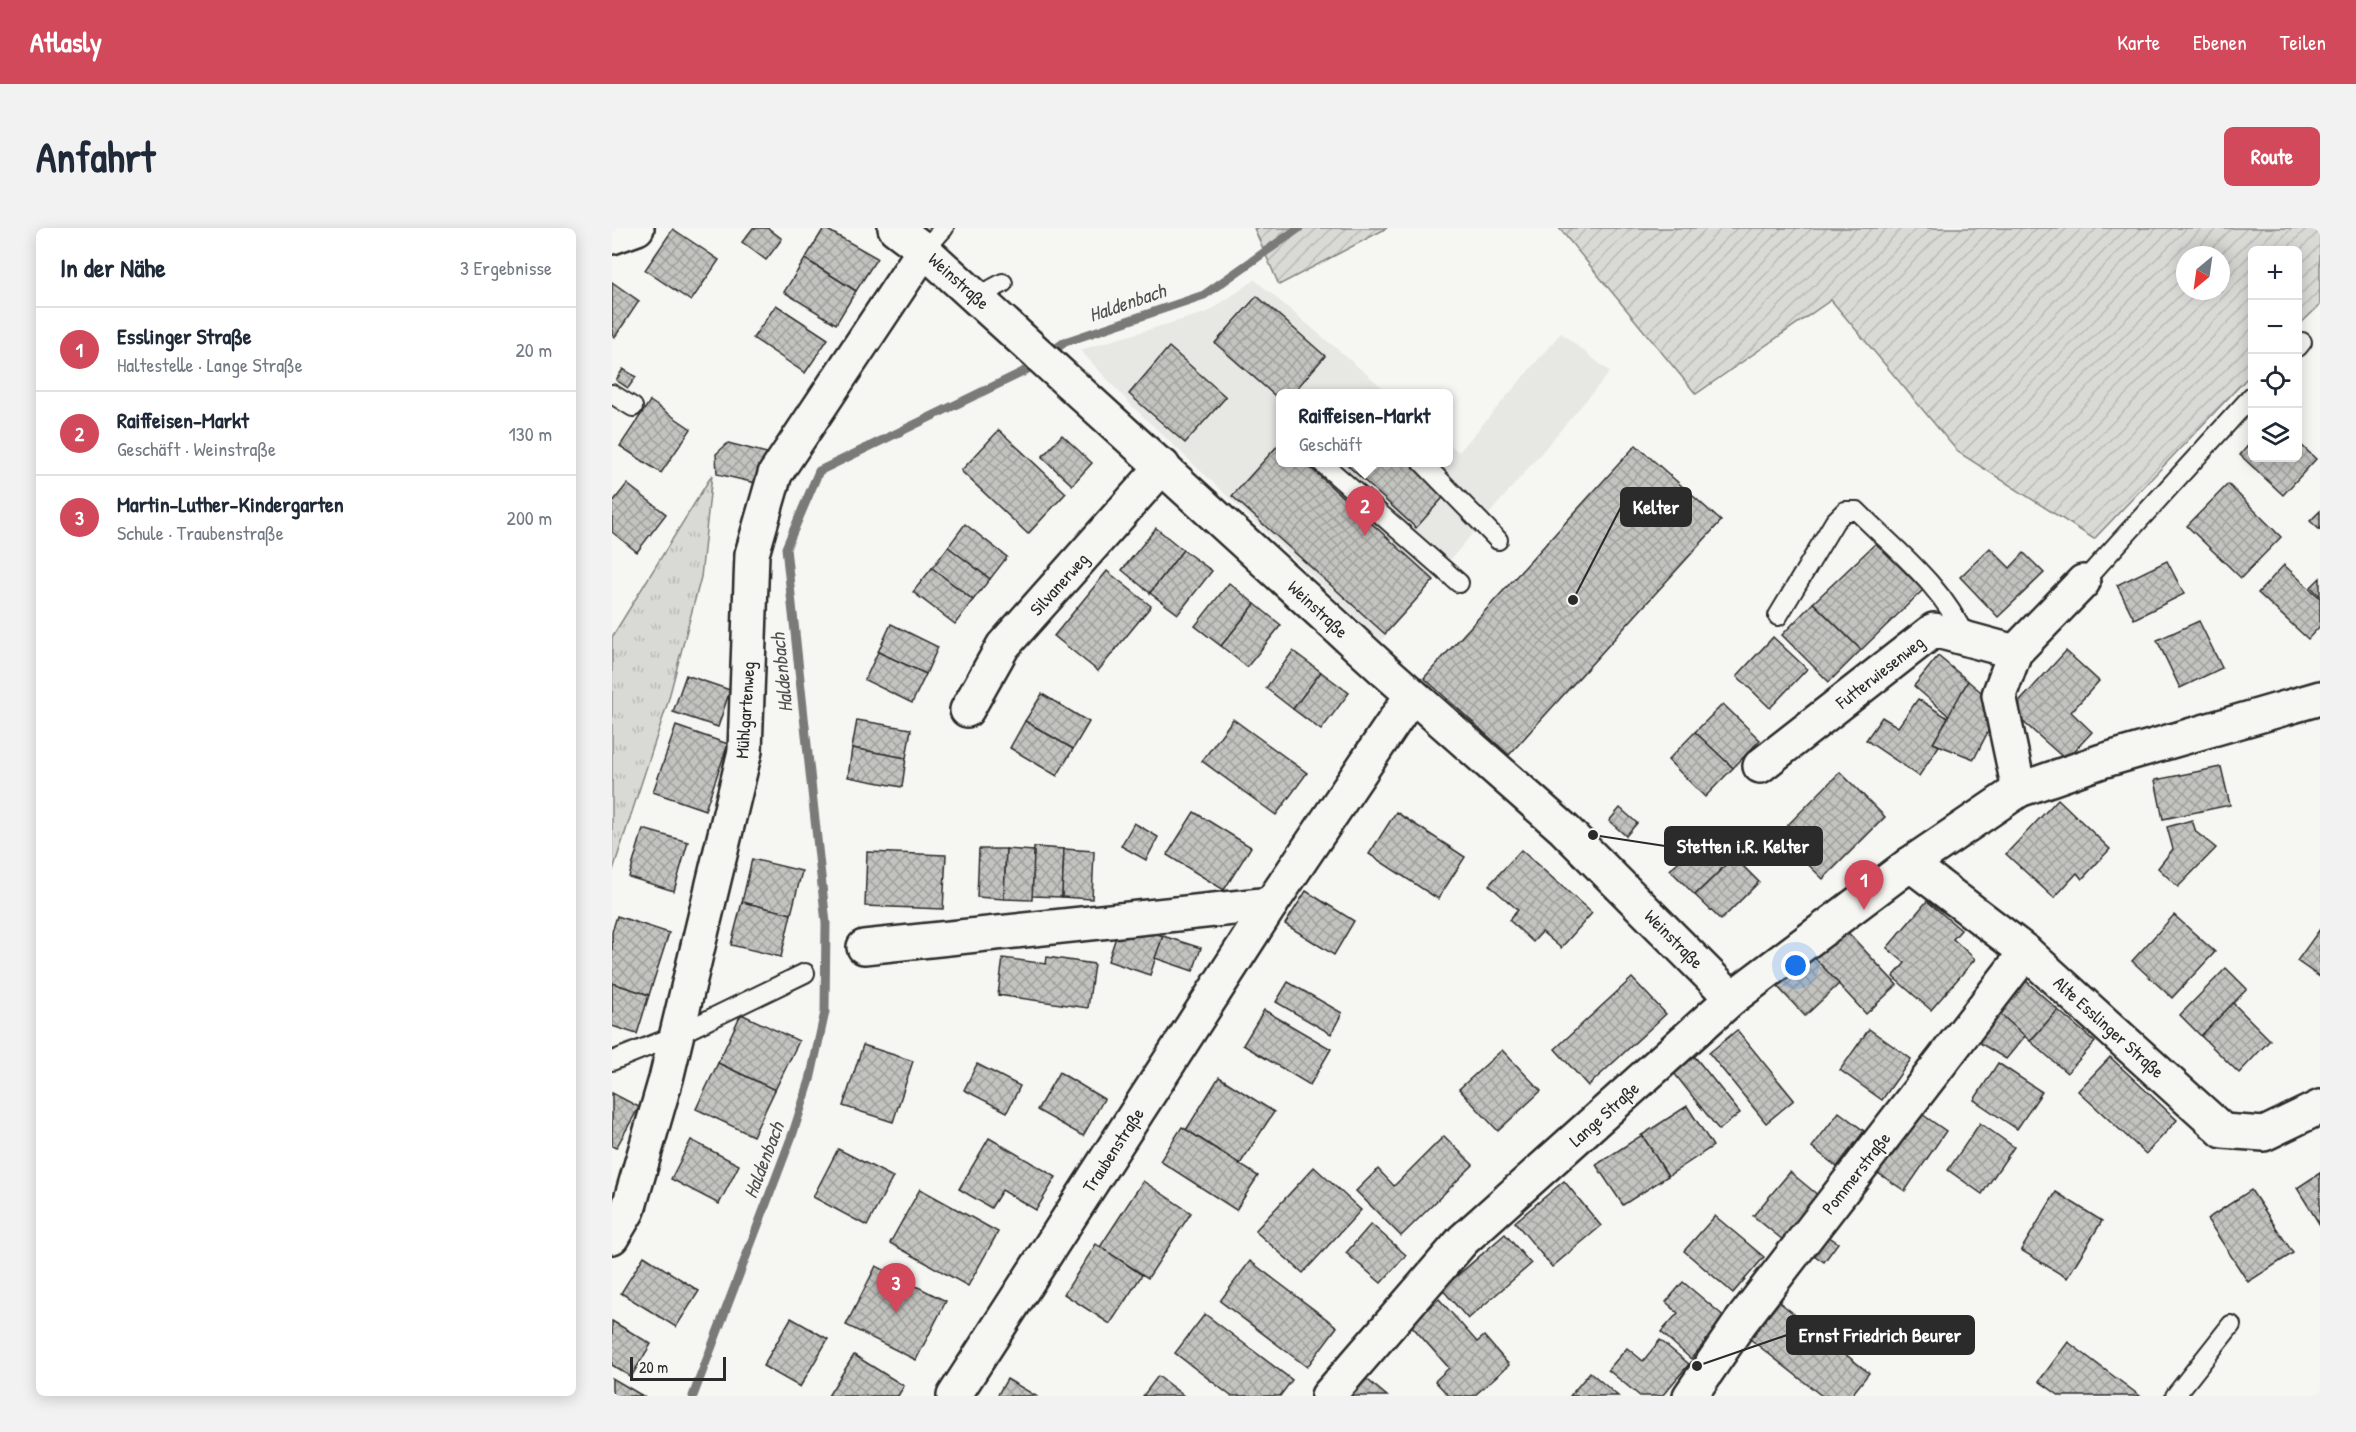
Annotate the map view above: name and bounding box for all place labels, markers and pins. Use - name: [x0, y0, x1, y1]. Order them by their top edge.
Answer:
- pin: 2: [1346, 486, 1384, 536]
- callout: Kelter: [1621, 488, 1691, 526]
- callout: Stetten i.R. Kelter: [1665, 827, 1822, 865]
- pin: 1: [1844, 860, 1884, 910]
- pin: 3: [876, 1264, 916, 1313]
- callout: Ernst Friedrich Beurer: [1787, 1316, 1974, 1354]

